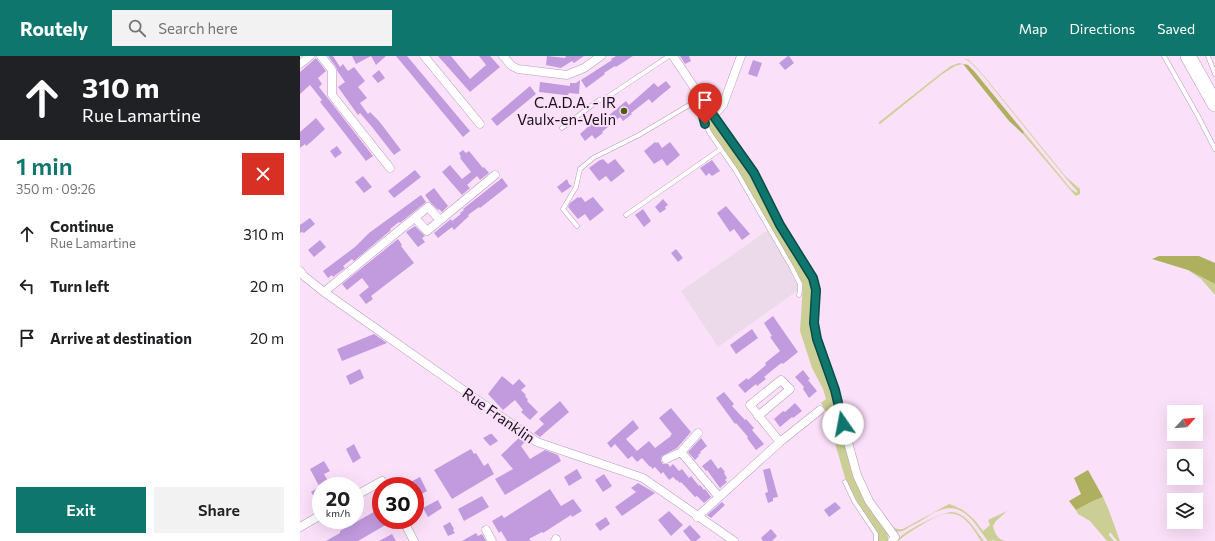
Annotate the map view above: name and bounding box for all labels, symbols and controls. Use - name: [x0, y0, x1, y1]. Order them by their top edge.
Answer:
- search box: [112, 10, 392, 46]
- text: Routely: [20, 17, 88, 40]
- icon: search: [126, 17, 148, 39]
- text: Search here: [158, 19, 238, 37]
- text: Map: [1019, 20, 1048, 37]
- text: Directions: [1070, 20, 1135, 37]
- text: Saved: [1157, 20, 1195, 37]
- text: 310 m: [82, 70, 159, 104]
- icon: ahead: [16, 72, 68, 124]
- pin: [688, 83, 722, 124]
- icon: arrive: [694, 89, 716, 111]
- place label: C.A.D.A. - IR Vaulx-en-Velin: [517, 93, 616, 128]
- text: Rue Lamartine: [82, 104, 201, 126]
- marker: C.A.D.A. - IR Vaulx-en-Velin: [619, 106, 629, 116]
- text: 1 min: [16, 151, 73, 180]
- button: close: [242, 153, 284, 195]
- text: 350 m · 09:26: [16, 181, 96, 197]
- text: Continue: [50, 217, 114, 235]
- icon: ahead: [16, 223, 38, 245]
- text: 310 m: [243, 225, 284, 243]
- text: Rue Lamartine: [50, 235, 136, 251]
- icon: left: [16, 275, 38, 297]
- text: Turn left: [50, 277, 109, 295]
- text: 20 m: [250, 277, 284, 295]
- icon: arrive: [16, 327, 38, 349]
- text: Arrive at destination: [50, 329, 192, 347]
- text: 20 m: [250, 329, 284, 347]
- street label: Rue Franklin: [459, 383, 539, 447]
- position arrow: [822, 403, 864, 445]
- north arrow: [1167, 405, 1203, 441]
- map controls: [1167, 405, 1203, 529]
- button: search: [1167, 449, 1203, 485]
- speed limit sign: 30: [372, 477, 424, 529]
- text: 20: [326, 486, 350, 510]
- button: Exit: [16, 487, 146, 533]
- button: Share: [154, 487, 284, 533]
- button: layers: [1167, 493, 1203, 529]
- text: km/h: [326, 507, 350, 519]

